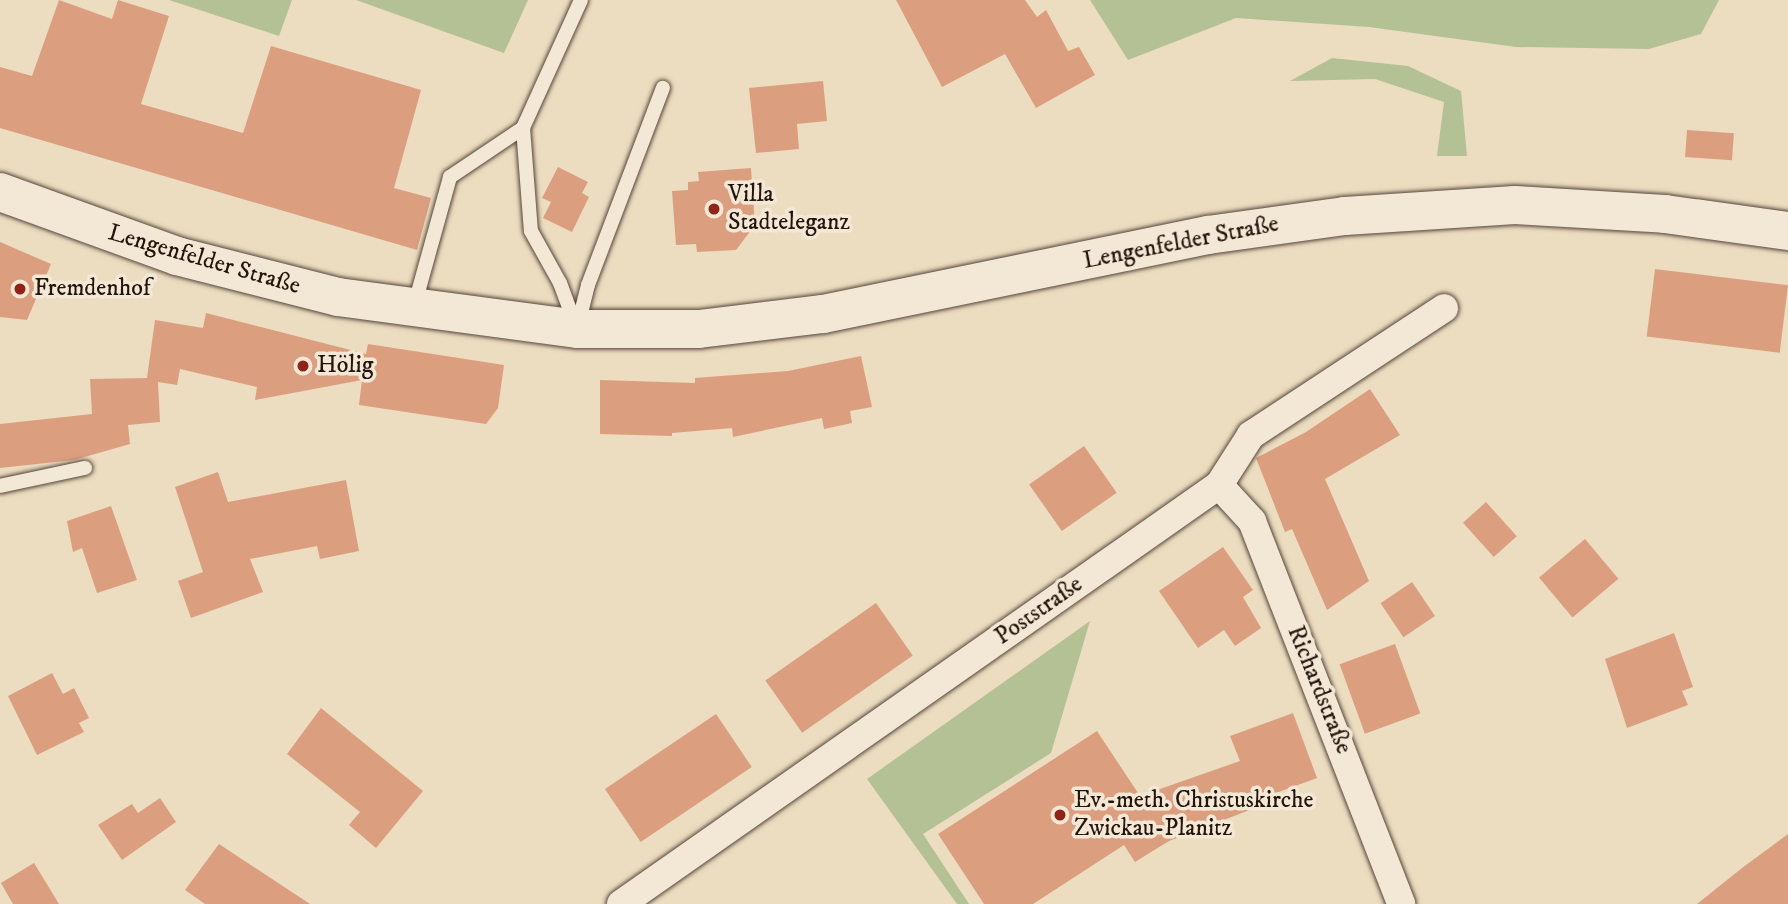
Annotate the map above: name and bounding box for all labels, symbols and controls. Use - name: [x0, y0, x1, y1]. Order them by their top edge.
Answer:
- place label: Villa Stadteleganz: [728, 181, 850, 237]
- marker: Villa Stadteleganz: [706, 201, 722, 217]
- street label: Lengenfelder Straße: [1081, 210, 1281, 276]
- street label: Lengenfelder Straße: [105, 219, 303, 301]
- place label: Fremdenhof: [34, 275, 151, 303]
- marker: Fremdenhof: [12, 281, 28, 297]
- place label: Hölig: [317, 352, 373, 380]
- marker: Hölig: [295, 358, 311, 374]
- street label: Poststraße: [990, 570, 1088, 652]
- street label: Richardstraße: [1280, 622, 1358, 758]
- place label: Ev.-meth. Christuskirche Zwickau-Planitz: [1074, 787, 1314, 843]
- marker: Ev.-meth. Christuskirche Zwickau-Planitz: [1052, 807, 1068, 823]

